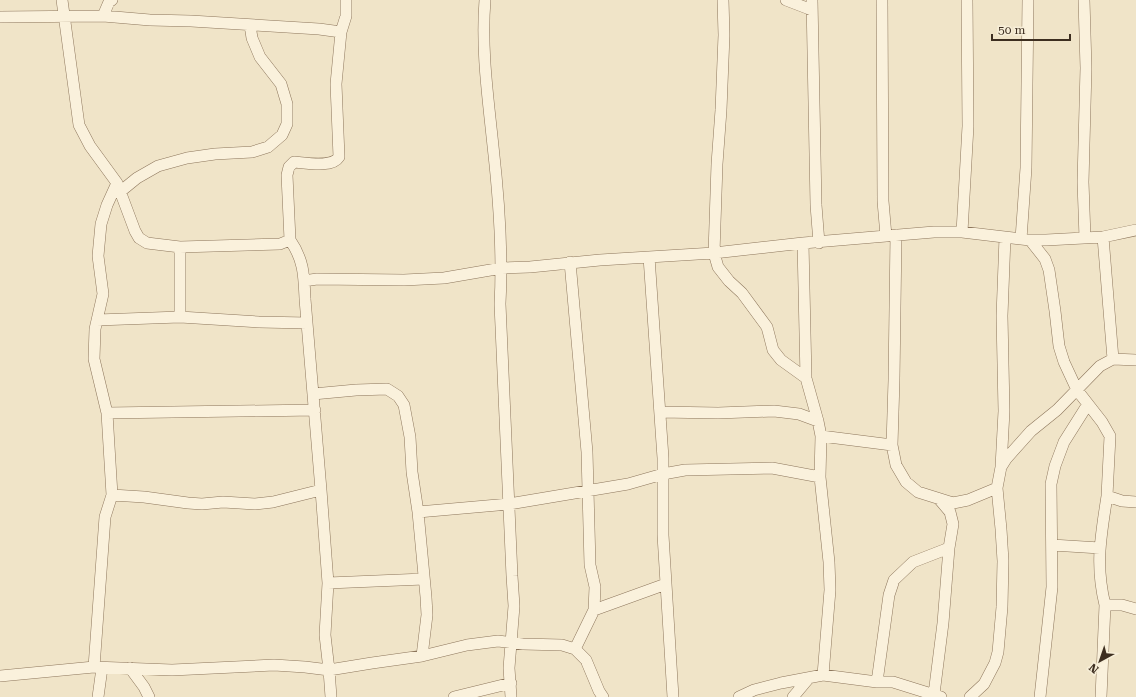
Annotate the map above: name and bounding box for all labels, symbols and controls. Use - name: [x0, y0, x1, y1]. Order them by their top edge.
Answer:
- scale bar: [992, 16, 1070, 42]
- text: 50 m: [998, 23, 1025, 37]
- north arrow: [1080, 641, 1120, 681]
- text: N: [1086, 660, 1101, 676]

